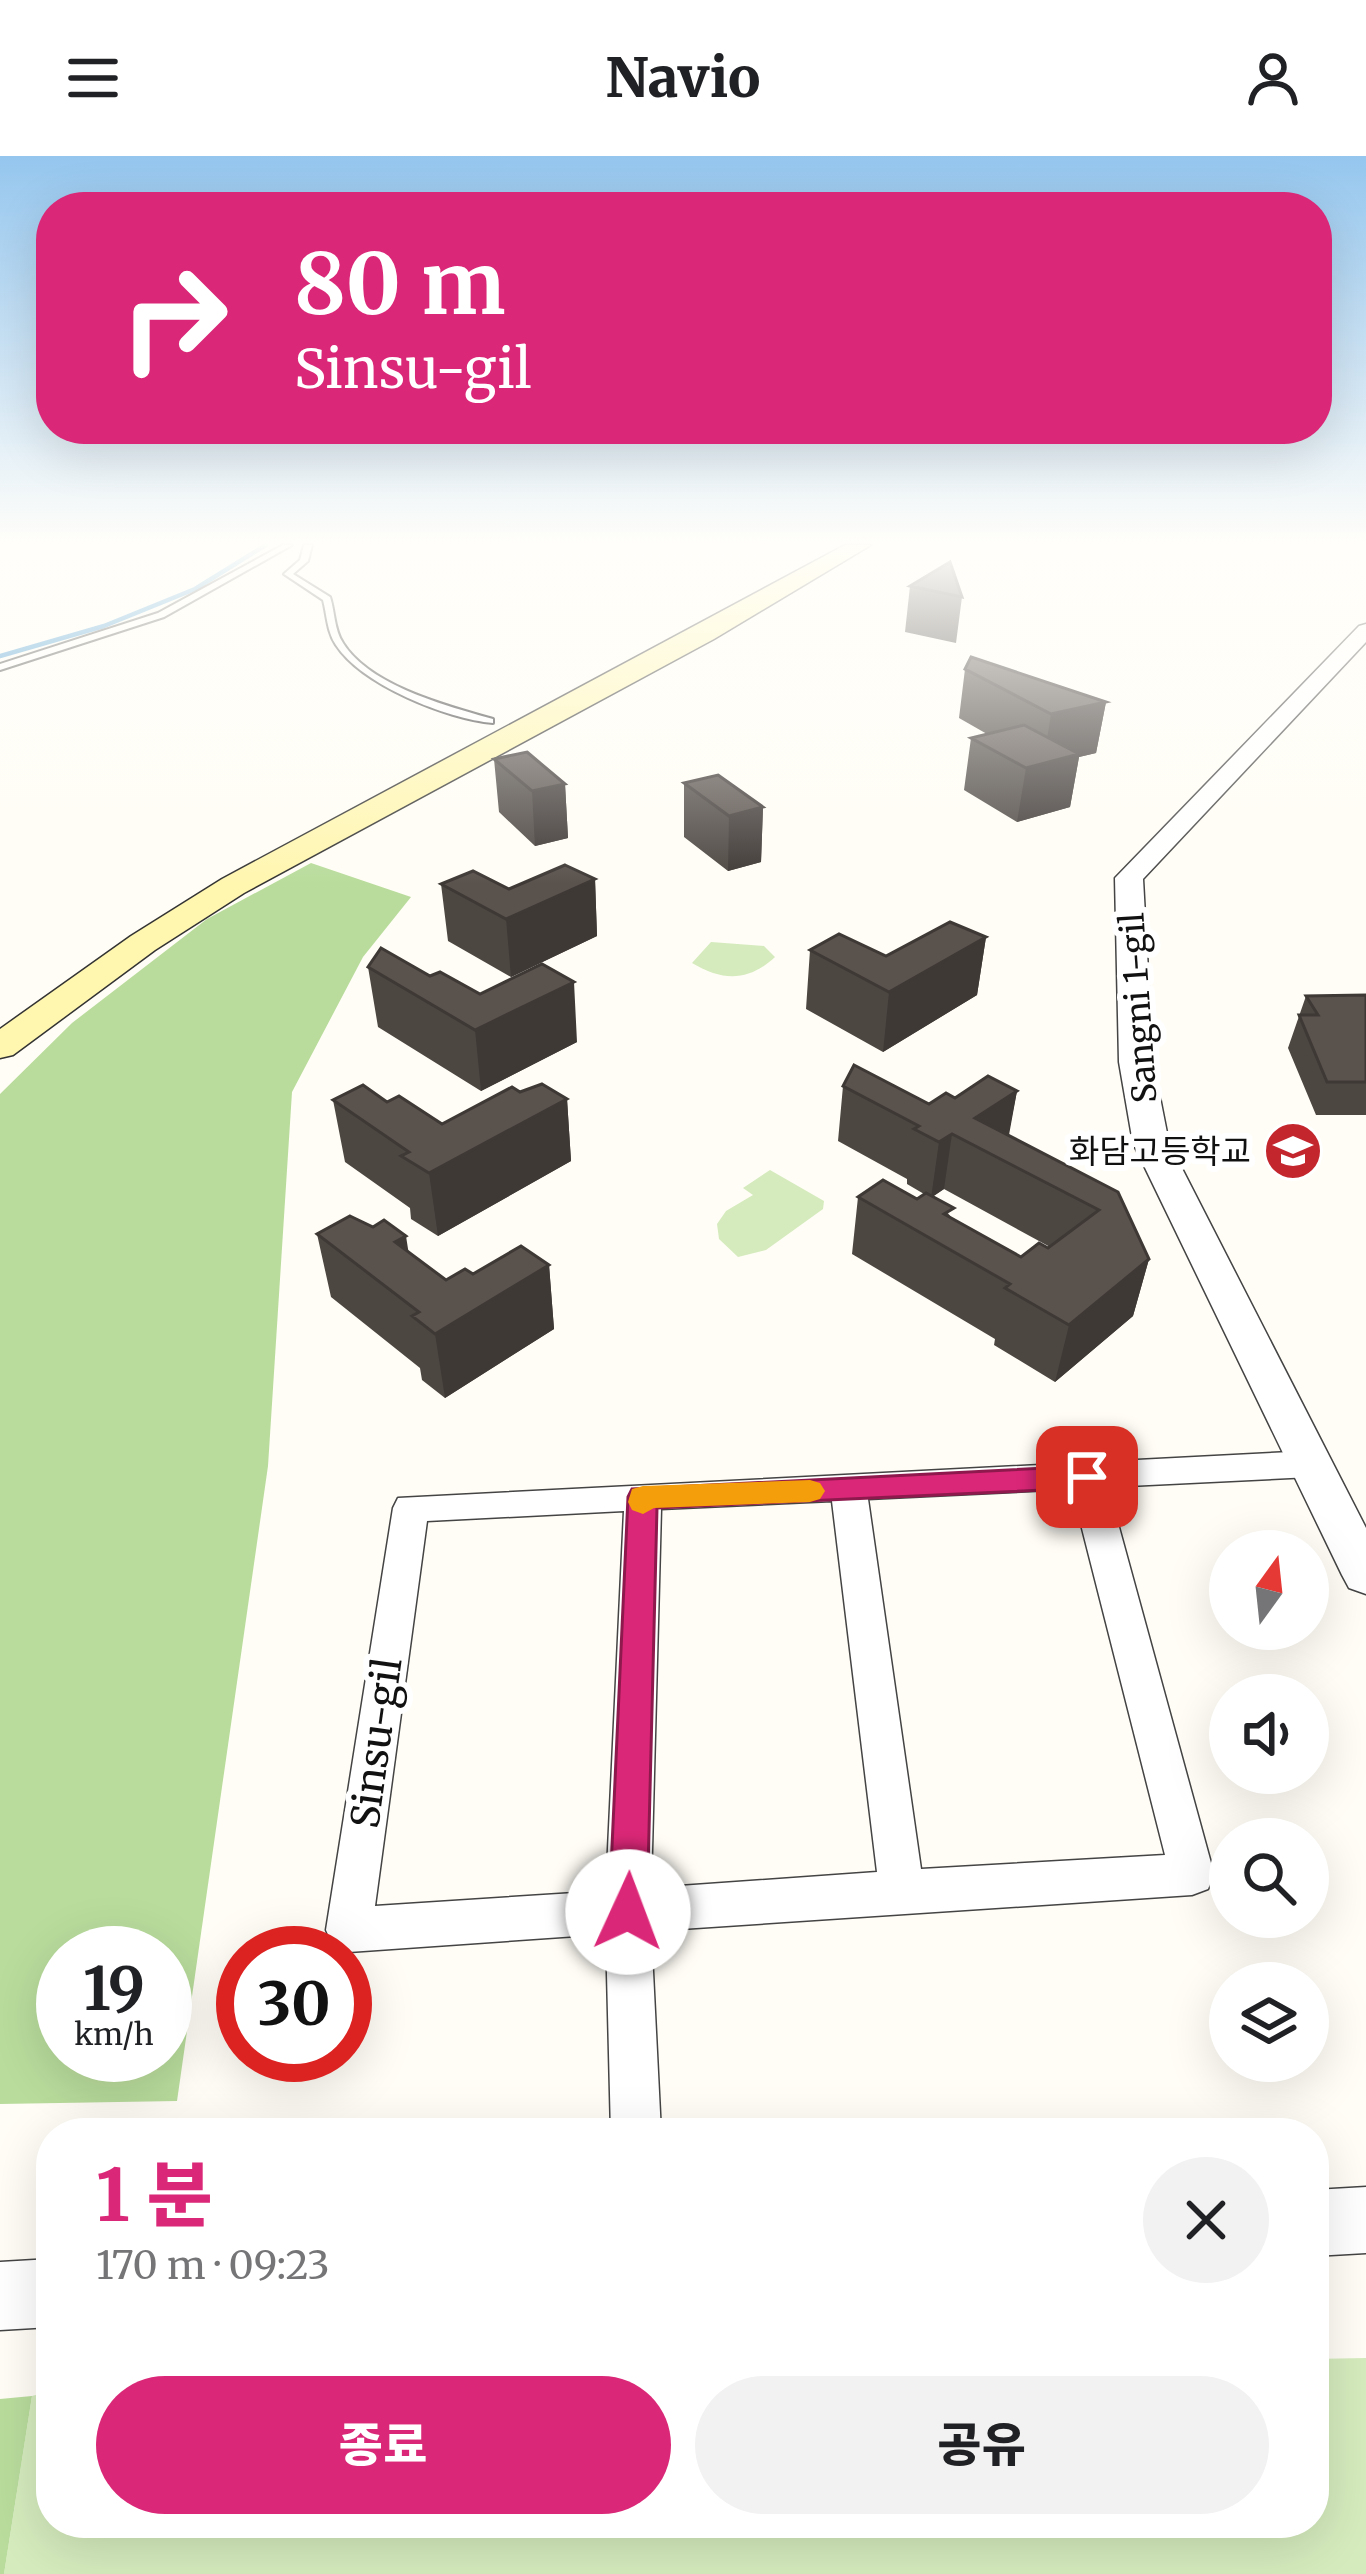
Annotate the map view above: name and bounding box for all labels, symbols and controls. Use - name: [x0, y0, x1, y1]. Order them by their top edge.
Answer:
- text: Navio: [606, 44, 760, 112]
- icon: menu: [60, 45, 126, 111]
- icon: person: [1240, 45, 1306, 111]
- text: 80 m: [294, 231, 506, 337]
- icon: right: [96, 240, 252, 396]
- text: Sinsu-gil: [294, 335, 531, 403]
- street label: Sangni 1-gil: [1111, 911, 1166, 1105]
- school or university icon: 화담고등학교: [1262, 1120, 1324, 1182]
- place label: 화담고등학교: [1069, 1131, 1251, 1172]
- pin: [1036, 1426, 1138, 1528]
- icon: arrive: [1054, 1444, 1120, 1510]
- north arrow: [1209, 1530, 1329, 1650]
- map controls: [1209, 1530, 1329, 2082]
- street label: Sinsu-gil: [340, 1655, 413, 1831]
- button: sound: [1209, 1674, 1329, 1794]
- button: search: [1209, 1818, 1329, 1938]
- position arrow: [565, 1849, 691, 1975]
- speed limit sign: 30: [216, 1926, 372, 2082]
- text: 19: [83, 1951, 145, 2026]
- button: layers: [1209, 1962, 1329, 2082]
- text: km/h: [74, 2015, 154, 2053]
- text: 1 분: [96, 2150, 213, 2241]
- button: close: [1143, 2157, 1269, 2283]
- text: 170 m · 09:23: [96, 2241, 330, 2290]
- button: 종료: [96, 2376, 671, 2514]
- button: 공유: [695, 2376, 1269, 2514]

